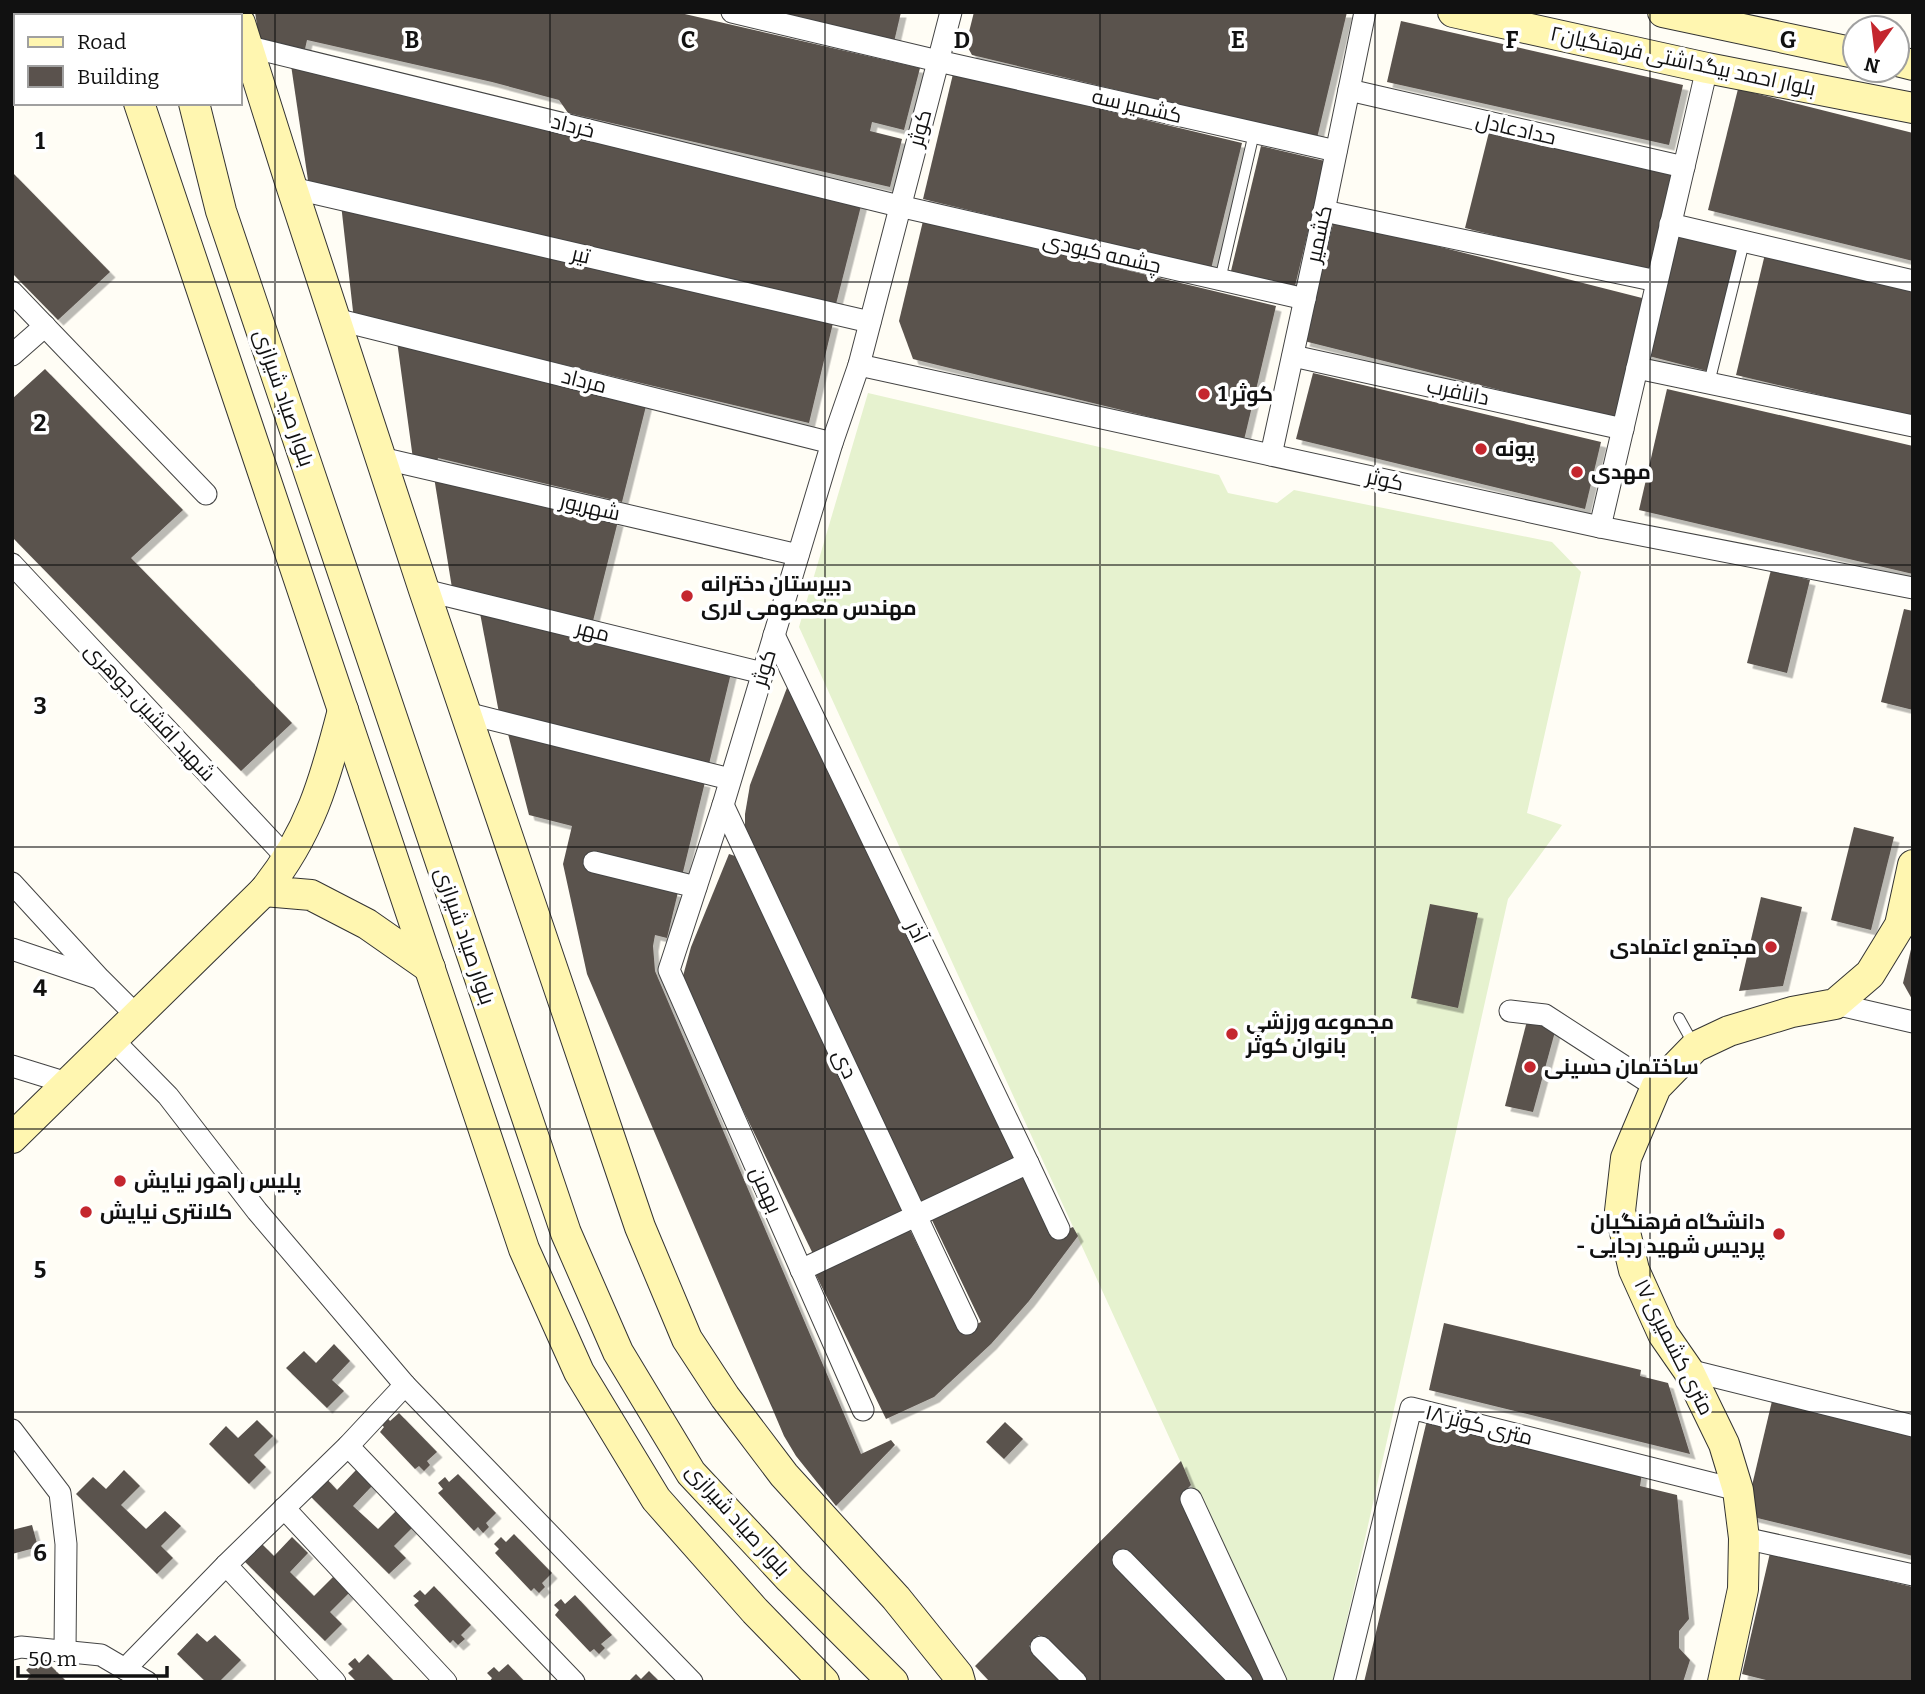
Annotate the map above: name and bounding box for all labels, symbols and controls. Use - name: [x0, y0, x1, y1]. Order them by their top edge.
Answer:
- legend: [14, 14, 242, 105]
- north arrow: [1841, 14, 1911, 84]
- street label: بلوار احمد بیگداشتی فرهنگیان۲: [1548, 20, 1818, 102]
- text: B: [405, 26, 419, 54]
- text: C: [681, 26, 695, 54]
- text: D: [954, 26, 970, 54]
- text: E: [1231, 26, 1245, 54]
- text: F: [1506, 26, 1519, 54]
- text: G: [1780, 26, 1797, 54]
- text: Road: [77, 29, 126, 55]
- text: N: [1862, 52, 1882, 78]
- text: Building: [77, 64, 160, 90]
- street label: کشمیر سه: [1089, 83, 1185, 129]
- street label: کوثر: [902, 107, 937, 150]
- street label: حدادعادل: [1473, 107, 1559, 151]
- street label: خرداد: [549, 108, 597, 144]
- text: 1: [35, 127, 45, 155]
- street label: کشمیر: [1300, 203, 1338, 266]
- street label: چشمه کبودی: [1040, 227, 1164, 280]
- street label: تیر: [568, 240, 593, 270]
- street label: بلوار صیاد شیرازی: [248, 326, 320, 470]
- street label: مرداد: [559, 363, 609, 399]
- street label: دانافرب: [1424, 373, 1492, 411]
- place label: کوثر 1: [1218, 381, 1273, 407]
- marker: کوثر 1: [1196, 386, 1212, 402]
- text: 2: [34, 409, 47, 437]
- place label: پونه: [1495, 436, 1536, 464]
- marker: پونه: [1473, 441, 1489, 457]
- place label: مهدی: [1591, 459, 1651, 485]
- street label: کوثر: [1363, 463, 1406, 497]
- marker: مهدی: [1569, 464, 1585, 480]
- street label: شهریور: [556, 487, 623, 527]
- place label: دبیرستان دخترانه مهندس معصومی لاری: [701, 571, 917, 621]
- marker: دبیرستان دخترانه مهندس معصومی لاری: [679, 588, 695, 604]
- street label: مهر: [573, 614, 612, 648]
- street label: شهید افشین جوهری: [79, 637, 221, 787]
- street label: کوثر: [746, 646, 782, 691]
- text: 3: [33, 692, 47, 720]
- street label: بلوار صیاد شیرازی: [429, 864, 501, 1008]
- street label: آذر: [900, 916, 934, 948]
- place label: مجتمع اعتمادی: [1609, 934, 1757, 961]
- marker: مجتمع اعتمادی: [1763, 939, 1779, 955]
- text: 4: [33, 974, 47, 1002]
- place label: مجموعه ورزشی بانوان کوثر: [1245, 1009, 1394, 1059]
- marker: مجموعه ورزشی بانوان کوثر: [1224, 1026, 1240, 1042]
- street label: دی: [827, 1045, 863, 1083]
- place label: ساختمان حسینی: [1544, 1054, 1699, 1080]
- marker: ساختمان حسینی: [1522, 1059, 1538, 1075]
- street label: بهمن: [744, 1163, 788, 1217]
- place label: پلیس راهور نیایش: [134, 1168, 301, 1196]
- marker: پلیس راهور نیایش: [112, 1173, 128, 1189]
- place label: کلانتری نیایش: [100, 1199, 232, 1225]
- marker: کلانتری نیایش: [78, 1204, 94, 1220]
- place label: دانشگاه فرهنگیان - پردیس شهید رجایی: [1576, 1209, 1765, 1261]
- marker: دانشگاه فرهنگیان - پردیس شهید رجایی: [1771, 1226, 1787, 1242]
- text: 5: [34, 1256, 46, 1284]
- street label: ۱۷ متری کشمیری: [1628, 1275, 1720, 1419]
- street label: ۱۸ متری کوثر: [1423, 1399, 1535, 1451]
- street label: بلوار صیاد شیرازی: [680, 1458, 796, 1582]
- text: 6: [33, 1539, 47, 1567]
- scale bar: [18, 1634, 166, 1678]
- text: 50 m: [28, 1646, 77, 1672]

